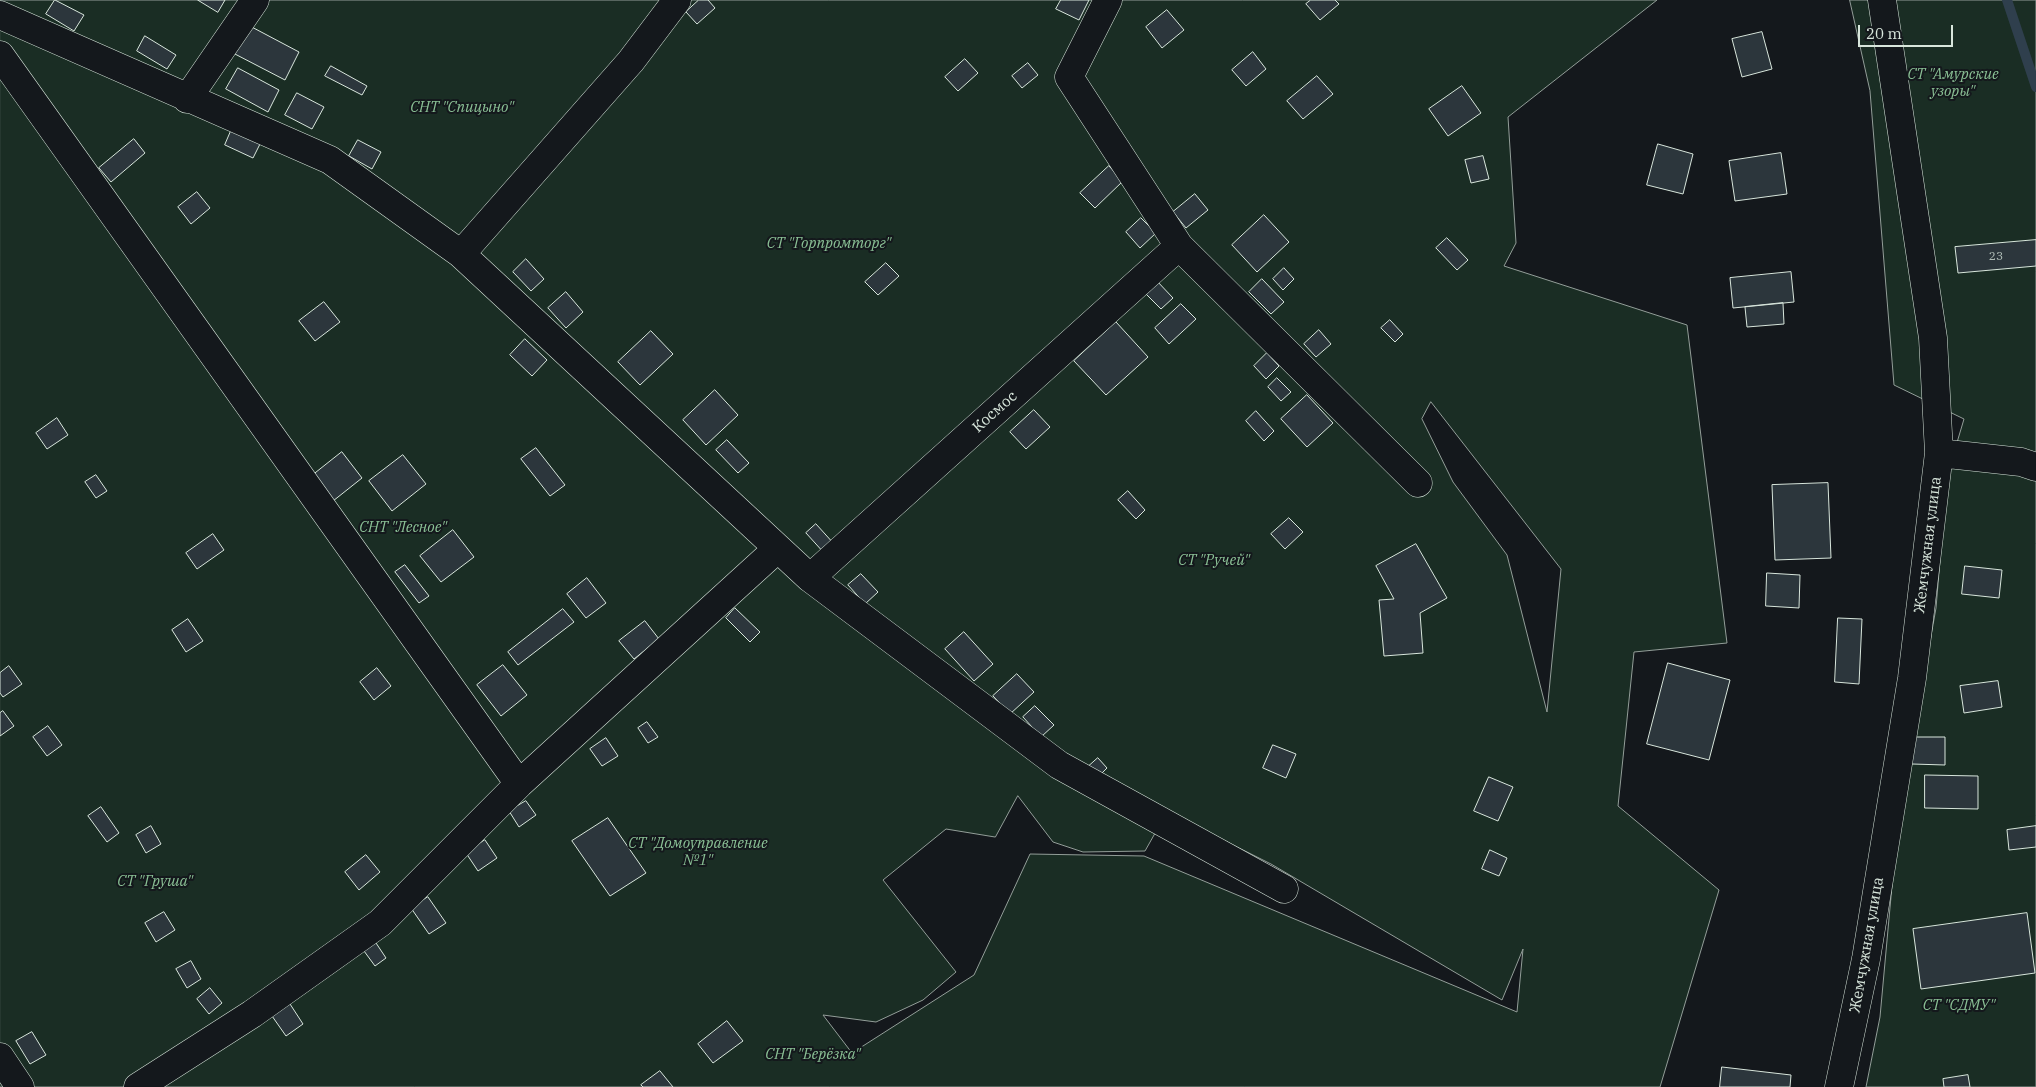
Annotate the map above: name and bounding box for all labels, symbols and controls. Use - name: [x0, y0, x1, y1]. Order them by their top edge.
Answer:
- scale bar: [1861, 15, 1956, 47]
- text: 20 m: [1866, 24, 1902, 43]
- park label: СТ "Амурские узоры": [1907, 66, 1999, 101]
- park label: СНТ "Спицыно": [410, 99, 514, 117]
- park label: СТ "Горпромторг": [767, 235, 891, 253]
- house number: 23: [1989, 250, 2003, 264]
- street label: Космос: [969, 387, 1021, 437]
- street label: Жемчужная улица: [1911, 476, 1945, 614]
- park label: СНТ "Лесное": [359, 519, 447, 537]
- park label: СТ "Ручей": [1178, 552, 1250, 570]
- park label: СТ "Домоуправление №1": [628, 835, 768, 870]
- park label: СТ "Груша": [117, 873, 193, 891]
- street label: Жемчужная улица: [1846, 876, 1888, 1014]
- park label: СТ "СДМУ": [1923, 997, 1995, 1015]
- park label: СНТ "Берёзка": [765, 1046, 861, 1064]

